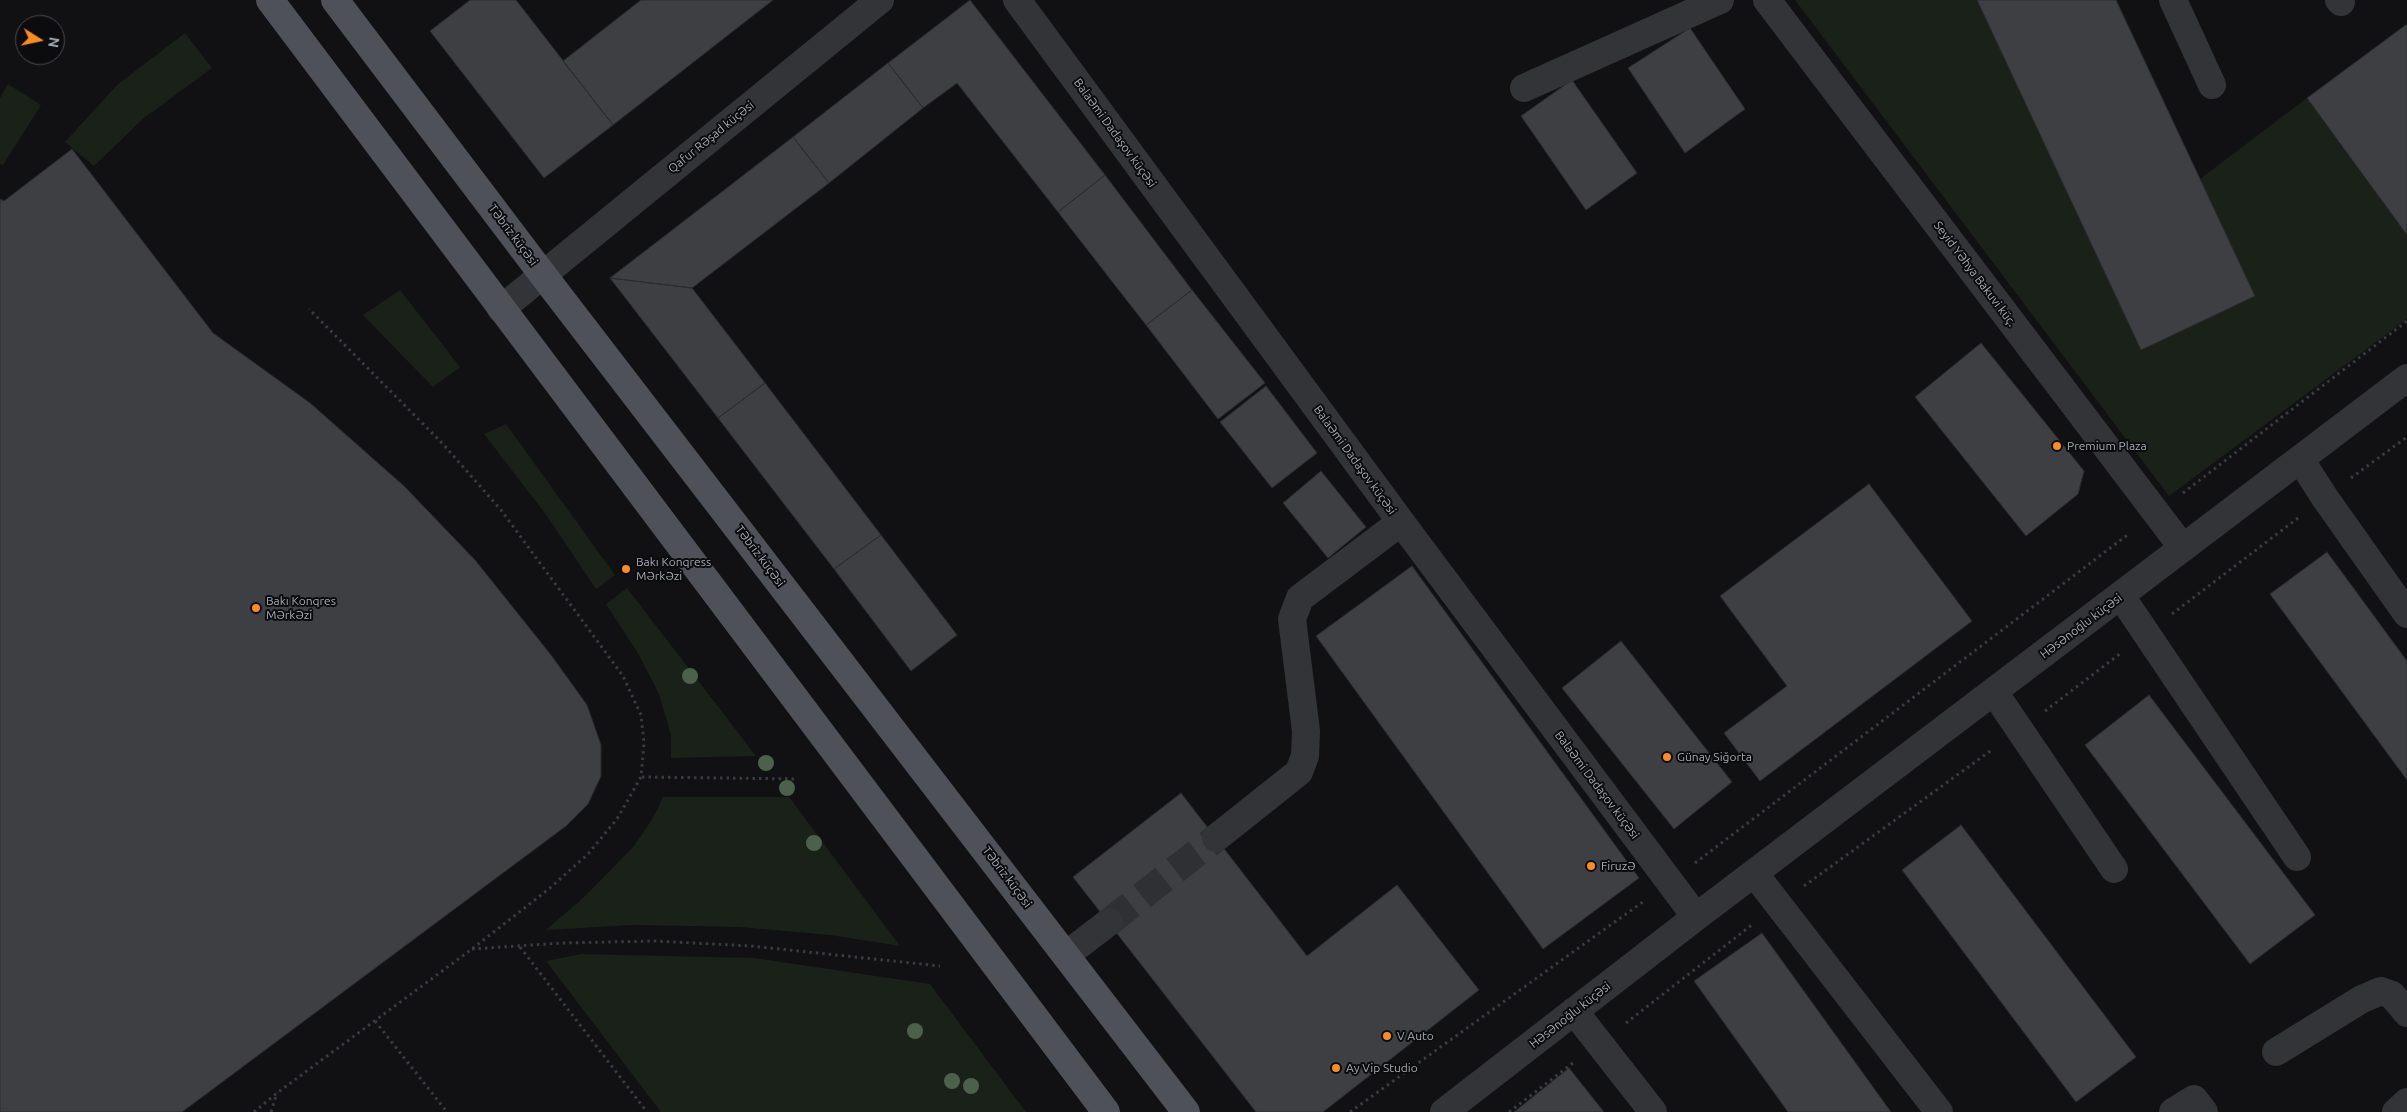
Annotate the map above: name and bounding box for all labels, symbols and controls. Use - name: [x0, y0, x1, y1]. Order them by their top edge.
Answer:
- north arrow: [15, 15, 65, 65]
- text: N: [45, 36, 63, 49]
- street label: Balaəmi Dadaşov küçəsi: [1071, 76, 1159, 190]
- street label: Qafur Rəşad küçəsi: [665, 98, 757, 176]
- street label: Təbriz küçəsi: [485, 202, 541, 268]
- street label: Seyid Yəhya Bakuvi küç.: [1931, 219, 2019, 329]
- street label: Balaəmi Dadaşov küçəsi: [1311, 403, 1399, 517]
- place label: Premium Plaza: [2067, 439, 2147, 453]
- marker: Premium Plaza: [2051, 440, 2063, 452]
- street label: Təbriz küçəsi: [732, 523, 788, 589]
- place label: Bakı Konqress Mərkəzi: [636, 555, 711, 583]
- marker: Bakı Konqress Mərkəzi: [620, 563, 632, 575]
- street label: Həsənoğlu küçəsi: [2037, 591, 2125, 661]
- place label: Bakı Konqres Mərkəzi: [266, 594, 336, 622]
- marker: Bakı Konqres Mərkəzi: [250, 602, 262, 614]
- street label: Balaəmi Dadaşov küçəsi: [1552, 728, 1642, 842]
- place label: Günay Siğorta: [1677, 750, 1752, 764]
- marker: Günay Siğorta: [1661, 751, 1673, 763]
- street label: Təbriz küçəsi: [979, 844, 1035, 910]
- place label: Firuzə: [1601, 859, 1636, 873]
- marker: Firuzə: [1585, 860, 1597, 872]
- street label: Həsənoğlu küçəsi: [1527, 979, 1613, 1051]
- place label: V Auto: [1397, 1029, 1434, 1043]
- marker: V Auto: [1381, 1030, 1393, 1042]
- place label: Ay Vip Studio: [1346, 1061, 1418, 1075]
- marker: Ay Vip Studio: [1330, 1062, 1342, 1074]

